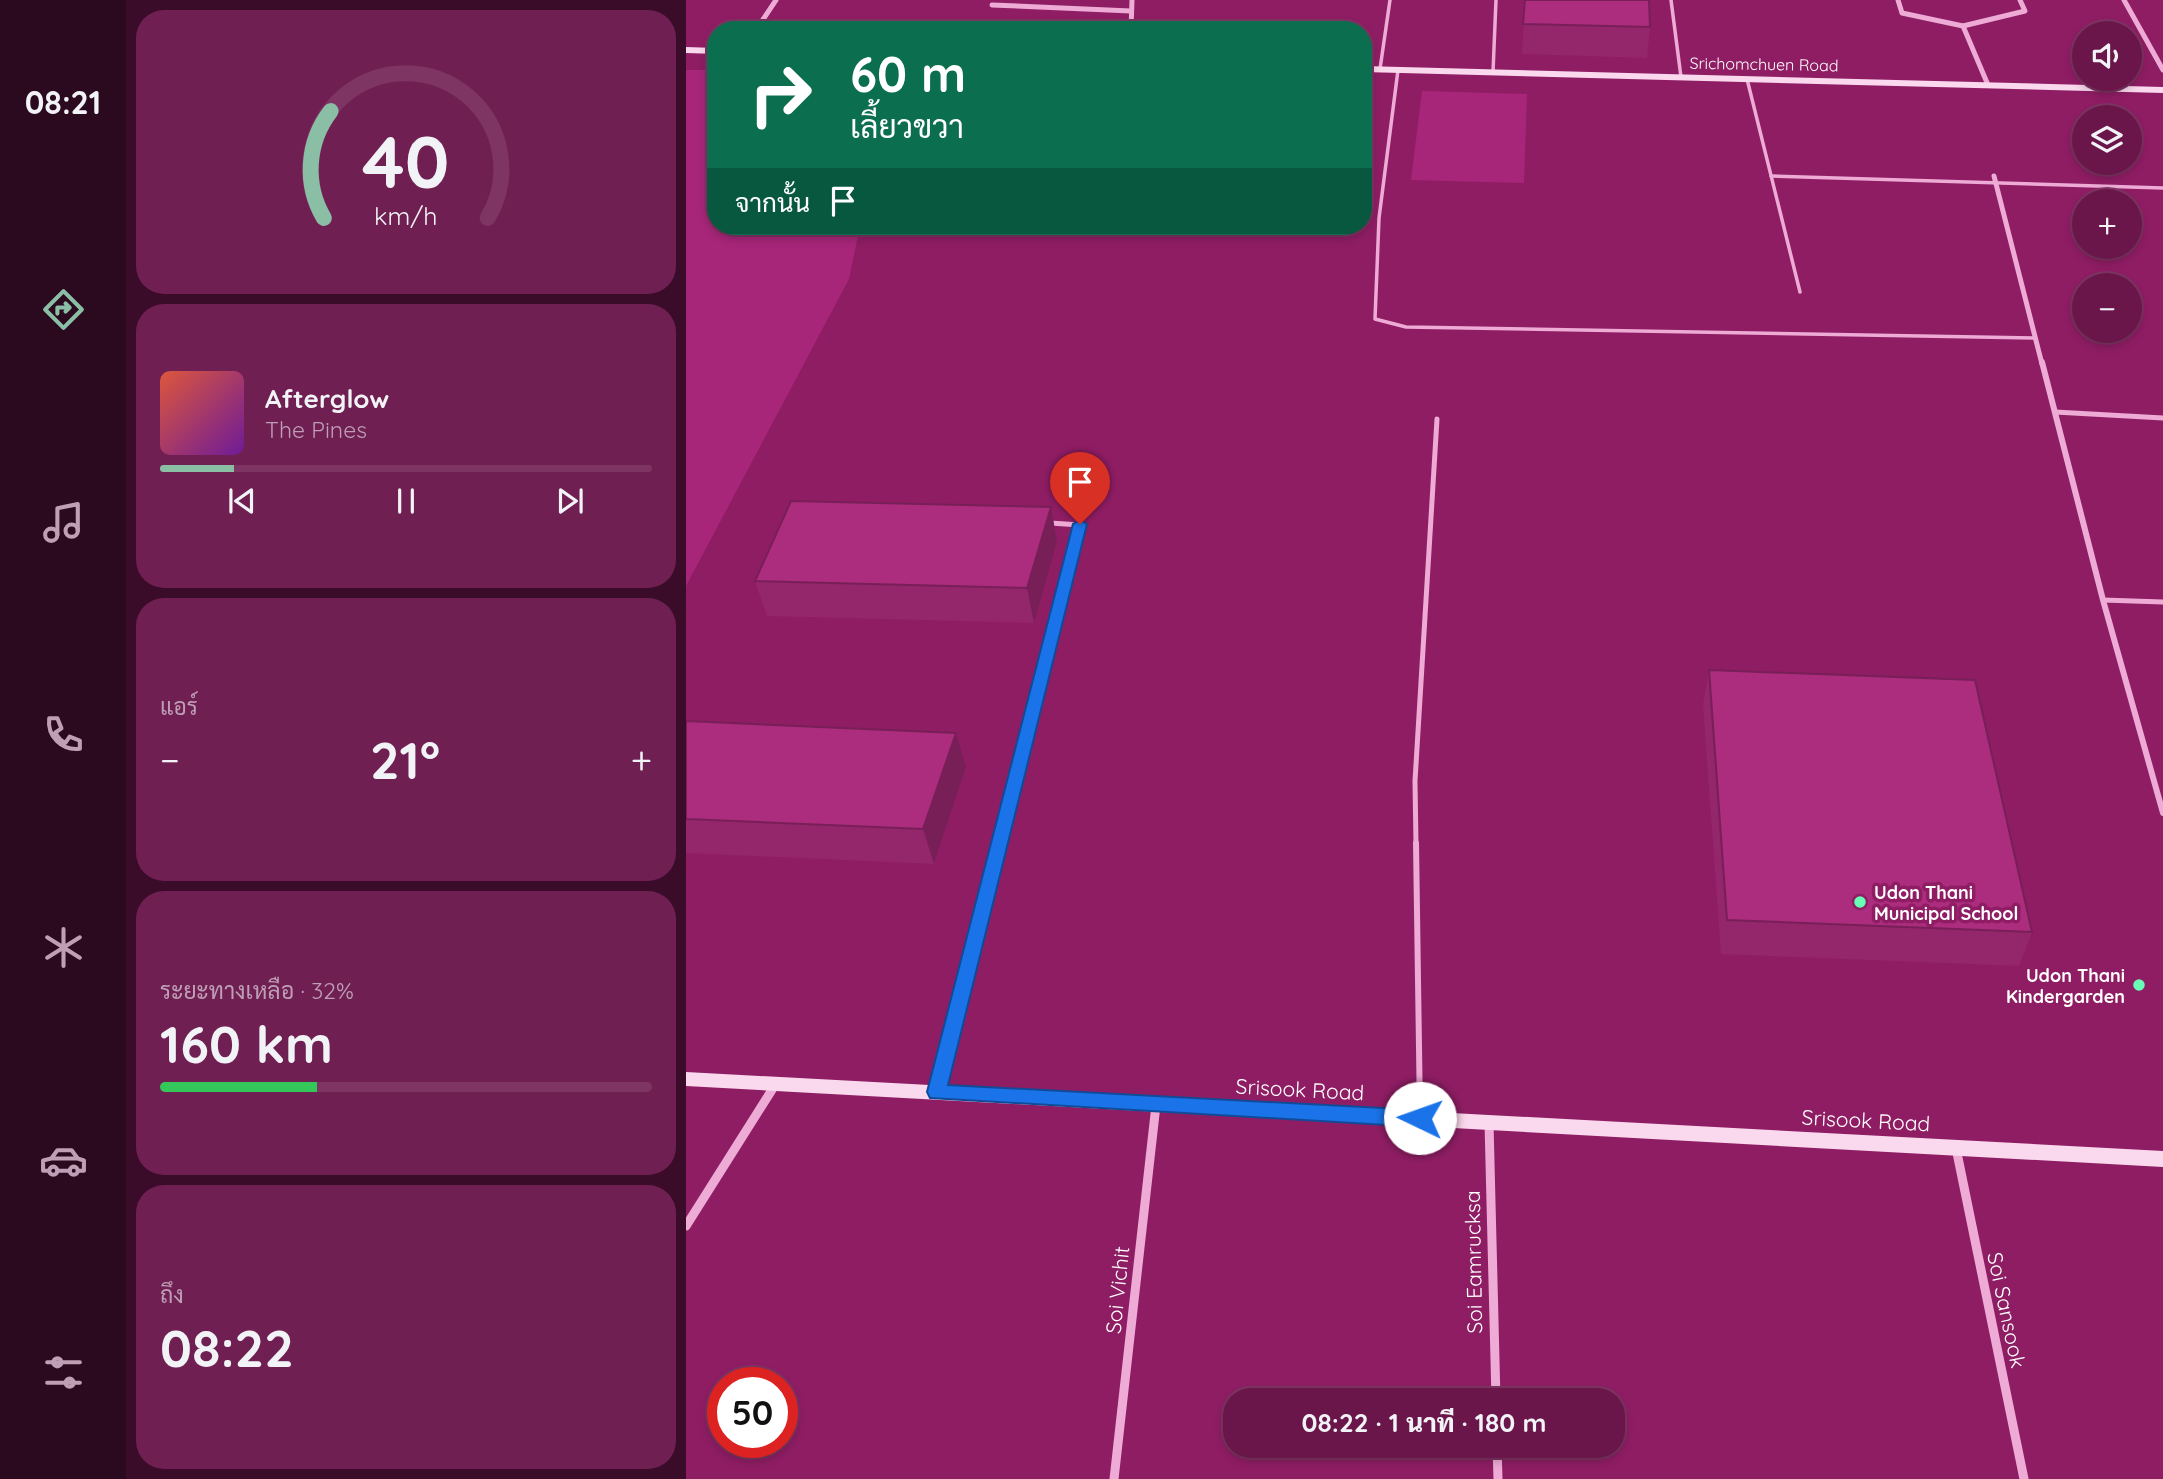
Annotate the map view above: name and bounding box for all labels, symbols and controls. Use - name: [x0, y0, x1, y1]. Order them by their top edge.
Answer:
- map controls: [2072, 21, 2142, 343]
- button: sound: [2072, 21, 2142, 91]
- text: 60 m: [850, 43, 966, 104]
- icon: right: [735, 49, 826, 140]
- street label: Srichomchuen Road: [1689, 53, 1839, 75]
- text: 08:21: [25, 82, 101, 122]
- button: layers: [2072, 105, 2142, 175]
- text: เลี้ยวขวา: [850, 106, 964, 146]
- text: 40: [362, 115, 450, 206]
- icon: arrive: [824, 182, 862, 220]
- text: จากนั้น: [735, 186, 810, 219]
- button: +: [2072, 189, 2142, 259]
- text: km/h: [374, 200, 438, 231]
- button: −: [2072, 273, 2142, 343]
- icon: directions: [39, 285, 88, 334]
- text: Afterglow: [265, 382, 389, 415]
- text: The Pines: [265, 415, 367, 444]
- pin: [1050, 452, 1110, 524]
- icon: arrive: [1061, 463, 1099, 501]
- icon: previous: [223, 482, 261, 520]
- icon: pause: [387, 482, 425, 520]
- icon: next: [551, 482, 589, 520]
- icon: music: [39, 498, 88, 547]
- text: แอร์: [160, 692, 198, 721]
- icon: phone: [39, 710, 88, 759]
- text: 21°: [370, 727, 440, 792]
- text: −: [160, 736, 180, 784]
- text: +: [631, 736, 652, 784]
- place label: Udon Thani Municipal School: [1874, 881, 2018, 925]
- marker: Udon Thani Municipal School: [1852, 894, 1868, 910]
- icon: climate: [39, 923, 88, 972]
- place label: Udon Thani Kindergarden: [2006, 964, 2125, 1008]
- text: ระยะทางเหลือ · 32%: [160, 976, 354, 1005]
- marker: Udon Thani Kindergarden: [2131, 977, 2147, 993]
- text: 160 km: [160, 1011, 333, 1076]
- street label: Srisook Road: [1235, 1073, 1365, 1105]
- position arrow: [1383, 1081, 1457, 1155]
- street label: Srisook Road: [1801, 1104, 1931, 1136]
- icon: car: [39, 1136, 88, 1185]
- street label: Soi Eamrucksa: [1459, 1190, 1487, 1334]
- street label: Soi Vichit: [1099, 1245, 1135, 1335]
- street label: Soi Sansook: [1982, 1250, 2032, 1370]
- text: ถึง: [160, 1280, 184, 1309]
- text: 08:22: [160, 1315, 294, 1380]
- icon: filters: [39, 1348, 88, 1397]
- speed limit sign: 50: [707, 1367, 798, 1458]
- text: 08:22 · 1 นาที · 180 m: [1302, 1406, 1546, 1439]

